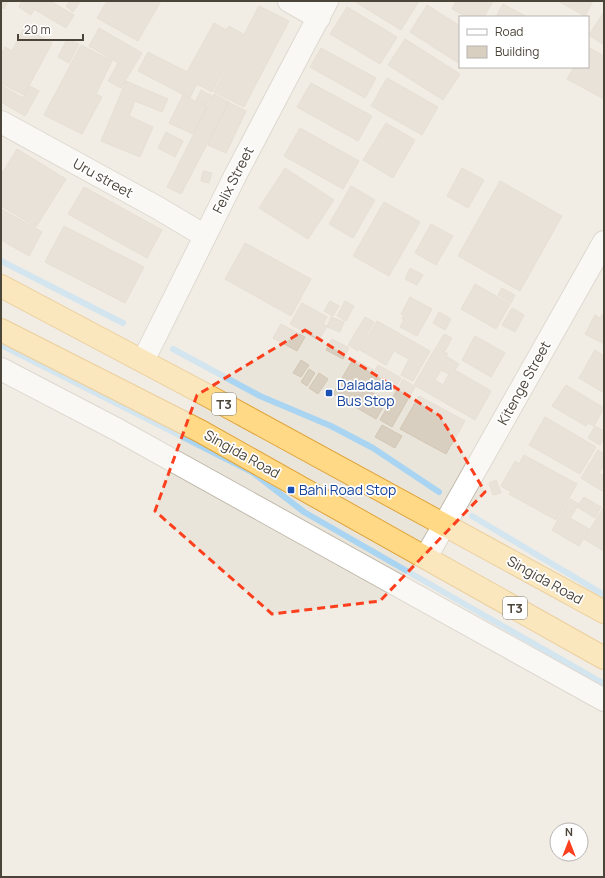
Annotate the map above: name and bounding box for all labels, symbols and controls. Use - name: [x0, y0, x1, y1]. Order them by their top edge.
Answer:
- scale bar: [18, 16, 83, 42]
- legend: [459, 16, 589, 68]
- text: 20 m: [24, 21, 51, 38]
- text: Road: [495, 23, 523, 40]
- text: Building: [495, 43, 539, 60]
- street label: Felix Street: [208, 143, 258, 217]
- street label: Uru street: [70, 153, 137, 202]
- street label: Kitenge Street: [493, 337, 555, 428]
- place label: Daladala Bus Stop: [337, 375, 395, 410]
- marker: Daladala Bus Stop: [324, 388, 334, 398]
- road number: T3: [212, 393, 236, 415]
- street label: Singida Road: [201, 425, 284, 482]
- place label: Bahi Road Stop: [299, 480, 396, 499]
- marker: Bahi Road Stop: [286, 485, 296, 495]
- street label: Singida Road: [504, 551, 587, 608]
- road number: T3: [503, 597, 527, 619]
- north arrow: [549, 822, 589, 862]
- text: N: [565, 824, 573, 839]

